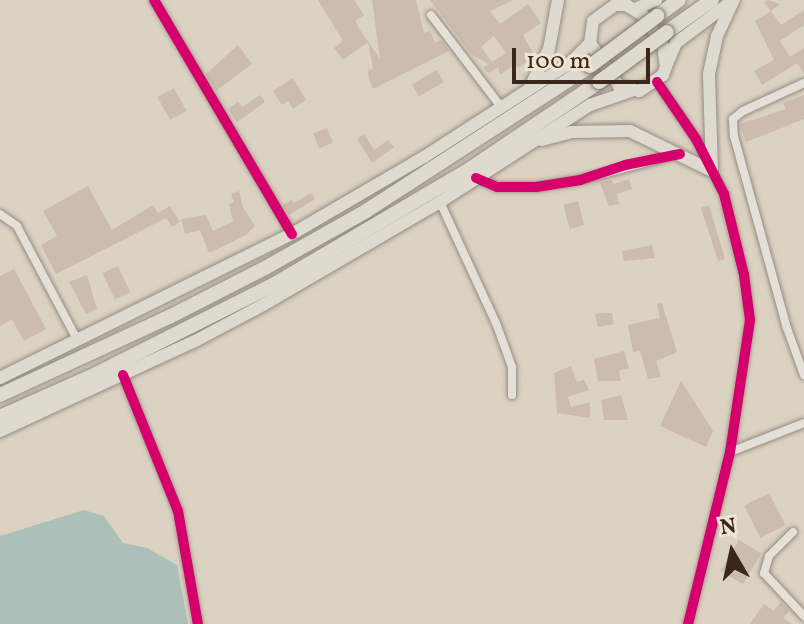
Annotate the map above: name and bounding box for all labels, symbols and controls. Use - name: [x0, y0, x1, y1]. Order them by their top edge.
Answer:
- scale bar: [516, 32, 654, 82]
- text: 100 m: [526, 45, 591, 79]
- text: N: [718, 511, 738, 544]
- north arrow: [692, 512, 772, 592]

